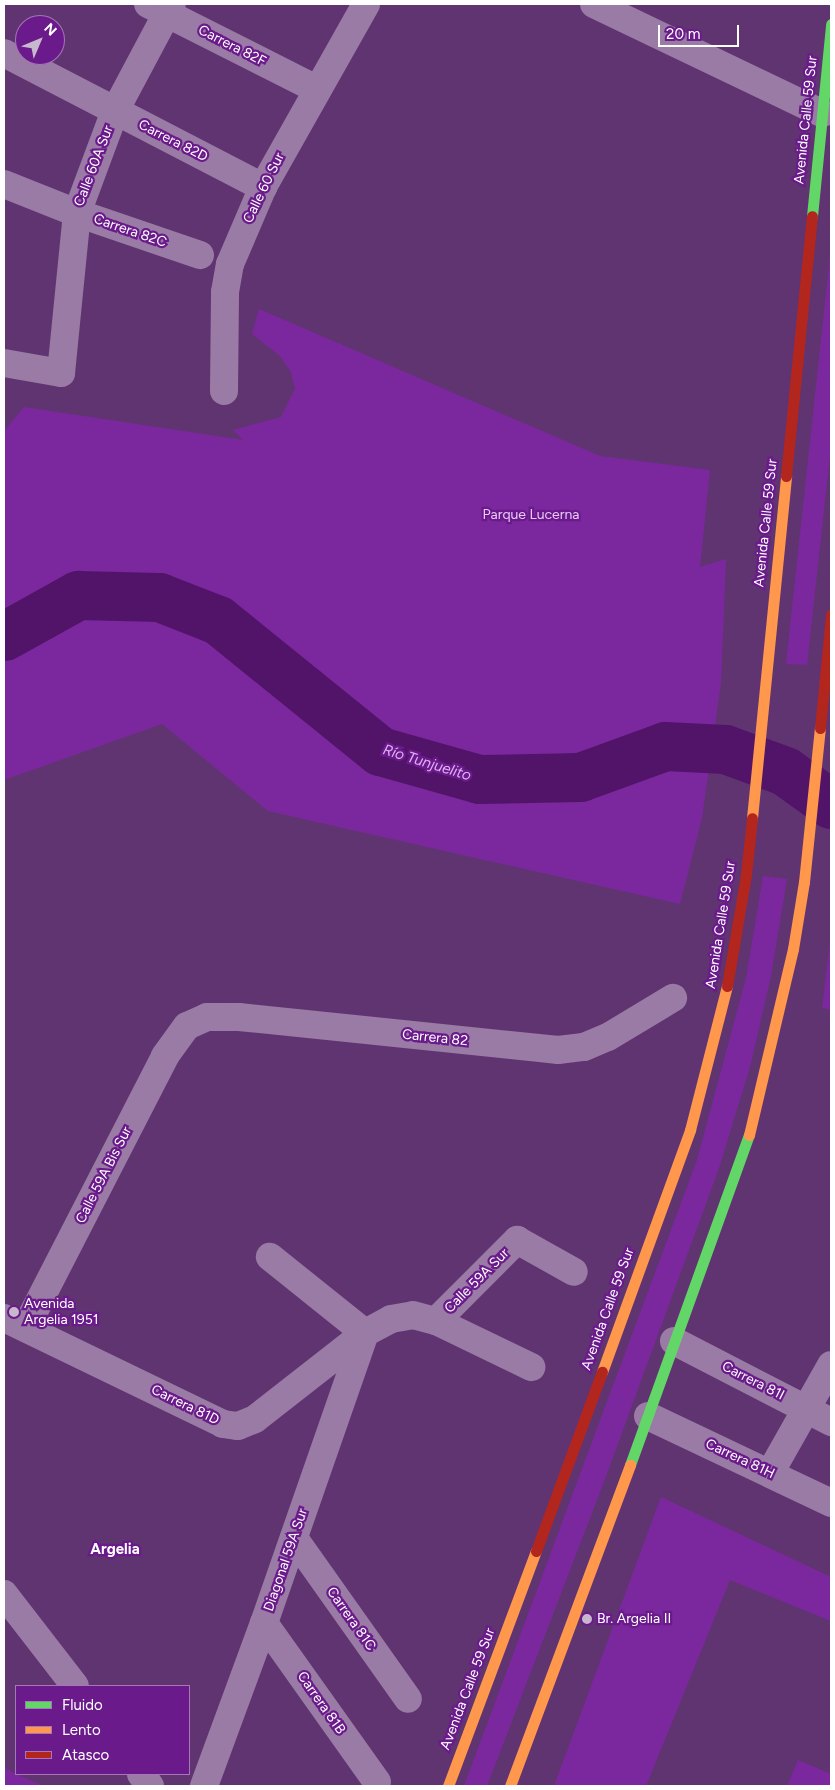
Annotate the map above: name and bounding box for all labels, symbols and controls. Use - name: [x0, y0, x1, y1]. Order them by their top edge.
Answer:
- north arrow: [15, 15, 65, 65]
- scale bar: [660, 15, 741, 47]
- text: N: [40, 20, 60, 40]
- street label: Carrera 82F: [195, 22, 269, 70]
- text: 20 m: [666, 25, 700, 43]
- street label: Avenida Calle 59 Sur: [791, 55, 821, 185]
- street label: Carrera 82D: [135, 116, 211, 166]
- street label: Calle 60A Sur: [71, 123, 117, 209]
- street label: Calle 60 Sur: [240, 150, 288, 226]
- street label: Carrera 82C: [91, 211, 169, 251]
- street label: Avenida Calle 59 Sur: [751, 458, 781, 588]
- park label: Parque Lucerna: [483, 507, 579, 523]
- water label: Río Tunjuelito: [381, 741, 473, 785]
- street label: Avenida Calle 59 Sur: [703, 860, 739, 990]
- street label: Carrera 82: [401, 1026, 469, 1050]
- street label: Calle 59A Bis Sur: [72, 1124, 136, 1226]
- street label: Calle 59A Sur: [441, 1245, 513, 1317]
- street label: Avenida Calle 59 Sur: [578, 1246, 638, 1372]
- place label: Avenida Argelia 1951: [24, 1296, 99, 1328]
- marker: Avenida Argelia 1951: [8, 1306, 20, 1318]
- street label: Carrera 81I: [719, 1358, 787, 1404]
- street label: Carrera 81D: [148, 1381, 222, 1429]
- street label: Carrera 81H: [703, 1436, 777, 1482]
- street label: Diagonal 59A Sur: [260, 1506, 312, 1614]
- district label: Argelia: [90, 1541, 140, 1559]
- street label: Carrera 81C: [323, 1584, 379, 1654]
- place label: Br. Argelia II: [597, 1611, 671, 1627]
- marker: Br. Argelia II: [581, 1613, 593, 1625]
- street label: Avenida Calle 59 Sur: [437, 1626, 499, 1752]
- street label: Carrera 81B: [293, 1668, 349, 1738]
- legend: [15, 1685, 190, 1775]
- text: Fluido: [62, 1696, 103, 1714]
- text: Lento: [62, 1721, 101, 1739]
- text: Atasco: [62, 1746, 109, 1764]

